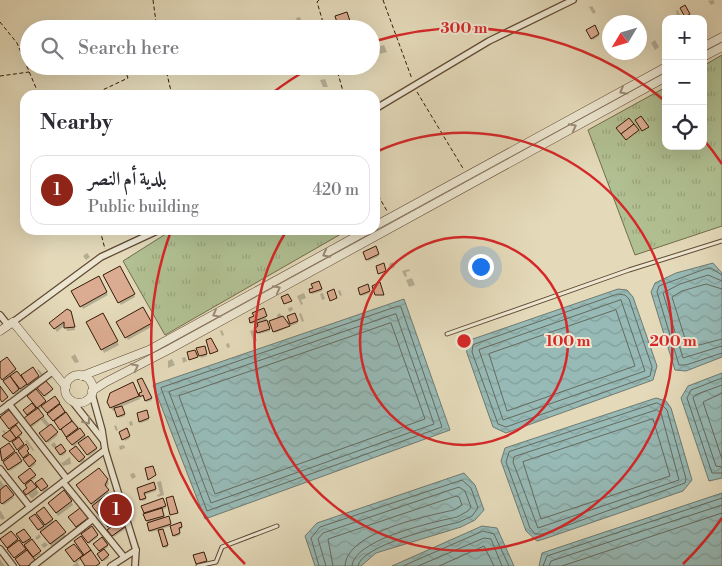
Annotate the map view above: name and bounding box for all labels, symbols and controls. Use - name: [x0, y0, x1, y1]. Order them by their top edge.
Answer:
- north arrow: [602, 15, 647, 60]
- map controls: [662, 15, 707, 150]
- button: +: [662, 15, 707, 60]
- text: 300 m: [441, 19, 488, 38]
- search box: [20, 20, 380, 75]
- icon: search: [38, 34, 66, 62]
- text: Search here: [78, 36, 179, 60]
- button: −: [662, 60, 707, 105]
- one-way arrow: [619, 84, 628, 94]
- button: locate: [662, 105, 707, 150]
- text: Nearby: [40, 110, 113, 136]
- one-way arrow: [568, 123, 577, 133]
- text: بلدية أم النصر: [88, 167, 167, 191]
- text: 1: [53, 180, 61, 200]
- text: 420 m: [312, 180, 359, 200]
- text: Public building: [88, 197, 199, 217]
- one-way arrow: [322, 247, 331, 257]
- your location: [468, 254, 494, 280]
- one-way arrow: [272, 285, 281, 295]
- one-way arrow: [212, 308, 221, 318]
- centre of rings: [455, 332, 473, 350]
- text: 100 m: [546, 332, 591, 351]
- text: 200 m: [649, 332, 697, 351]
- one-way arrow: [130, 363, 139, 373]
- one-way arrow: [81, 415, 90, 424]
- pin: 1: [100, 491, 132, 529]

